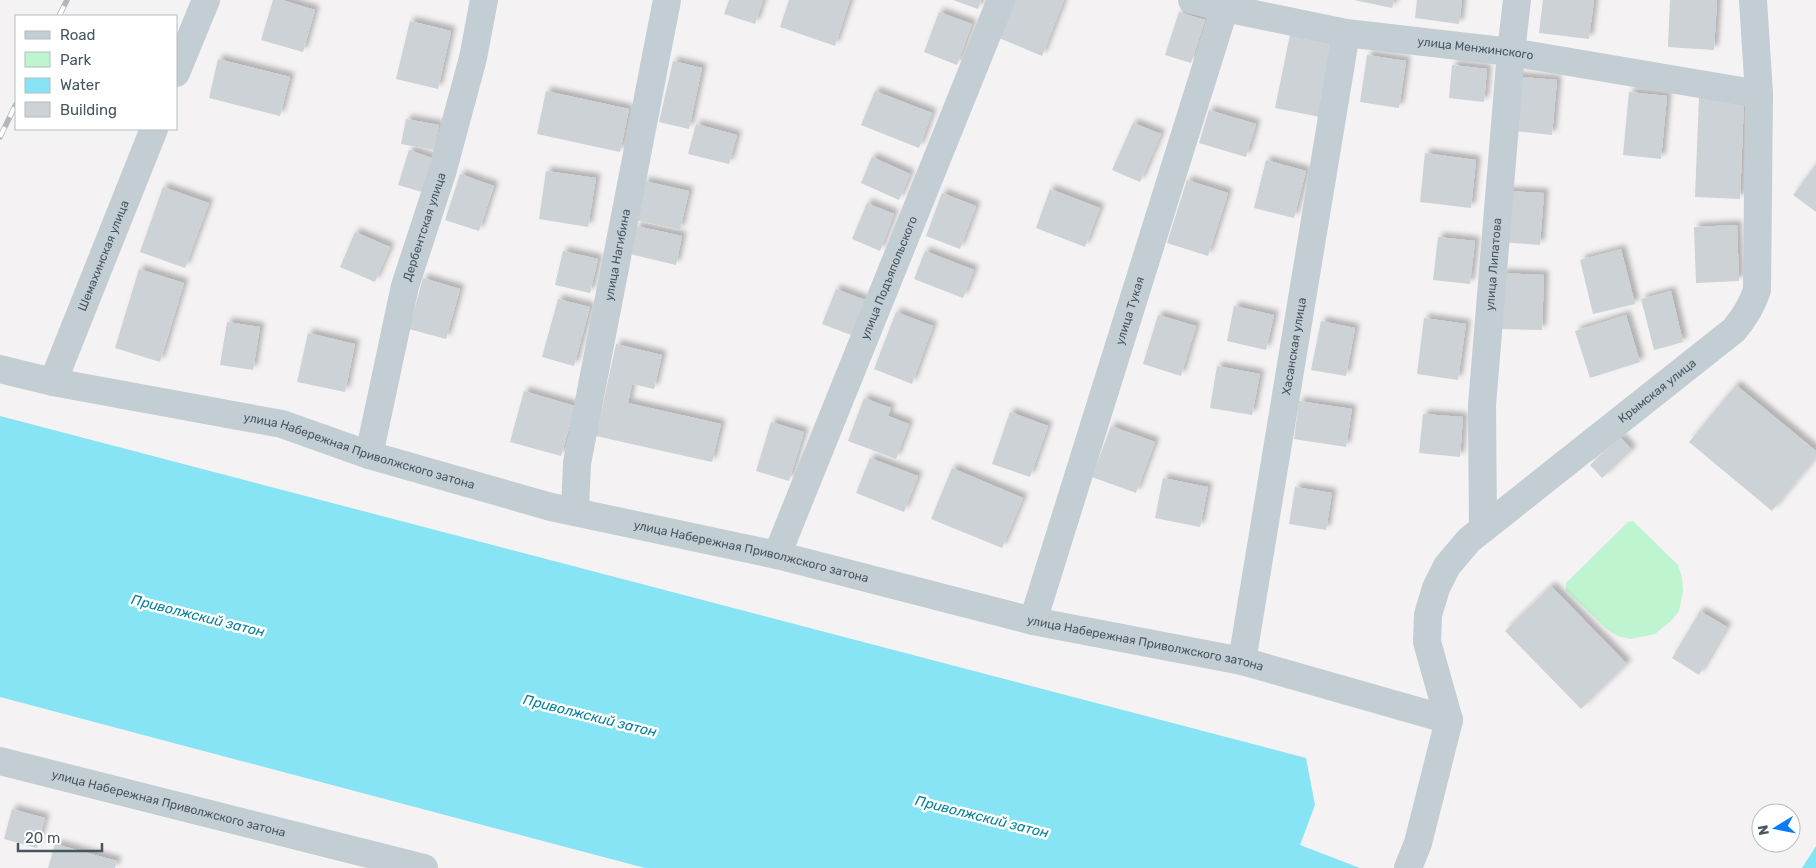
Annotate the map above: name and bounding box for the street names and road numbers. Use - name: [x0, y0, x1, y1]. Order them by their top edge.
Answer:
- street label: улица Менжинского: [1417, 34, 1535, 63]
- street label: Дербентская улица: [400, 171, 449, 283]
- street label: Шемахинская улица: [75, 198, 132, 313]
- street label: улица Нагибина: [602, 208, 633, 302]
- street label: улица Подъяпольского: [858, 214, 920, 342]
- street label: улица Липатова: [1483, 217, 1504, 312]
- street label: улица Тукая: [1113, 275, 1147, 347]
- street label: Хасанская улица: [1279, 297, 1309, 396]
- street label: Крымская улица: [1616, 356, 1699, 426]
- street label: улица Набережная Приволжского затона: [243, 410, 476, 492]
- street label: улица Набережная Приволжского затона: [632, 518, 870, 585]
- street label: улица Набережная Приволжского затона: [1026, 613, 1265, 674]
- street label: улица Набережная Приволжского затона: [50, 767, 287, 840]

